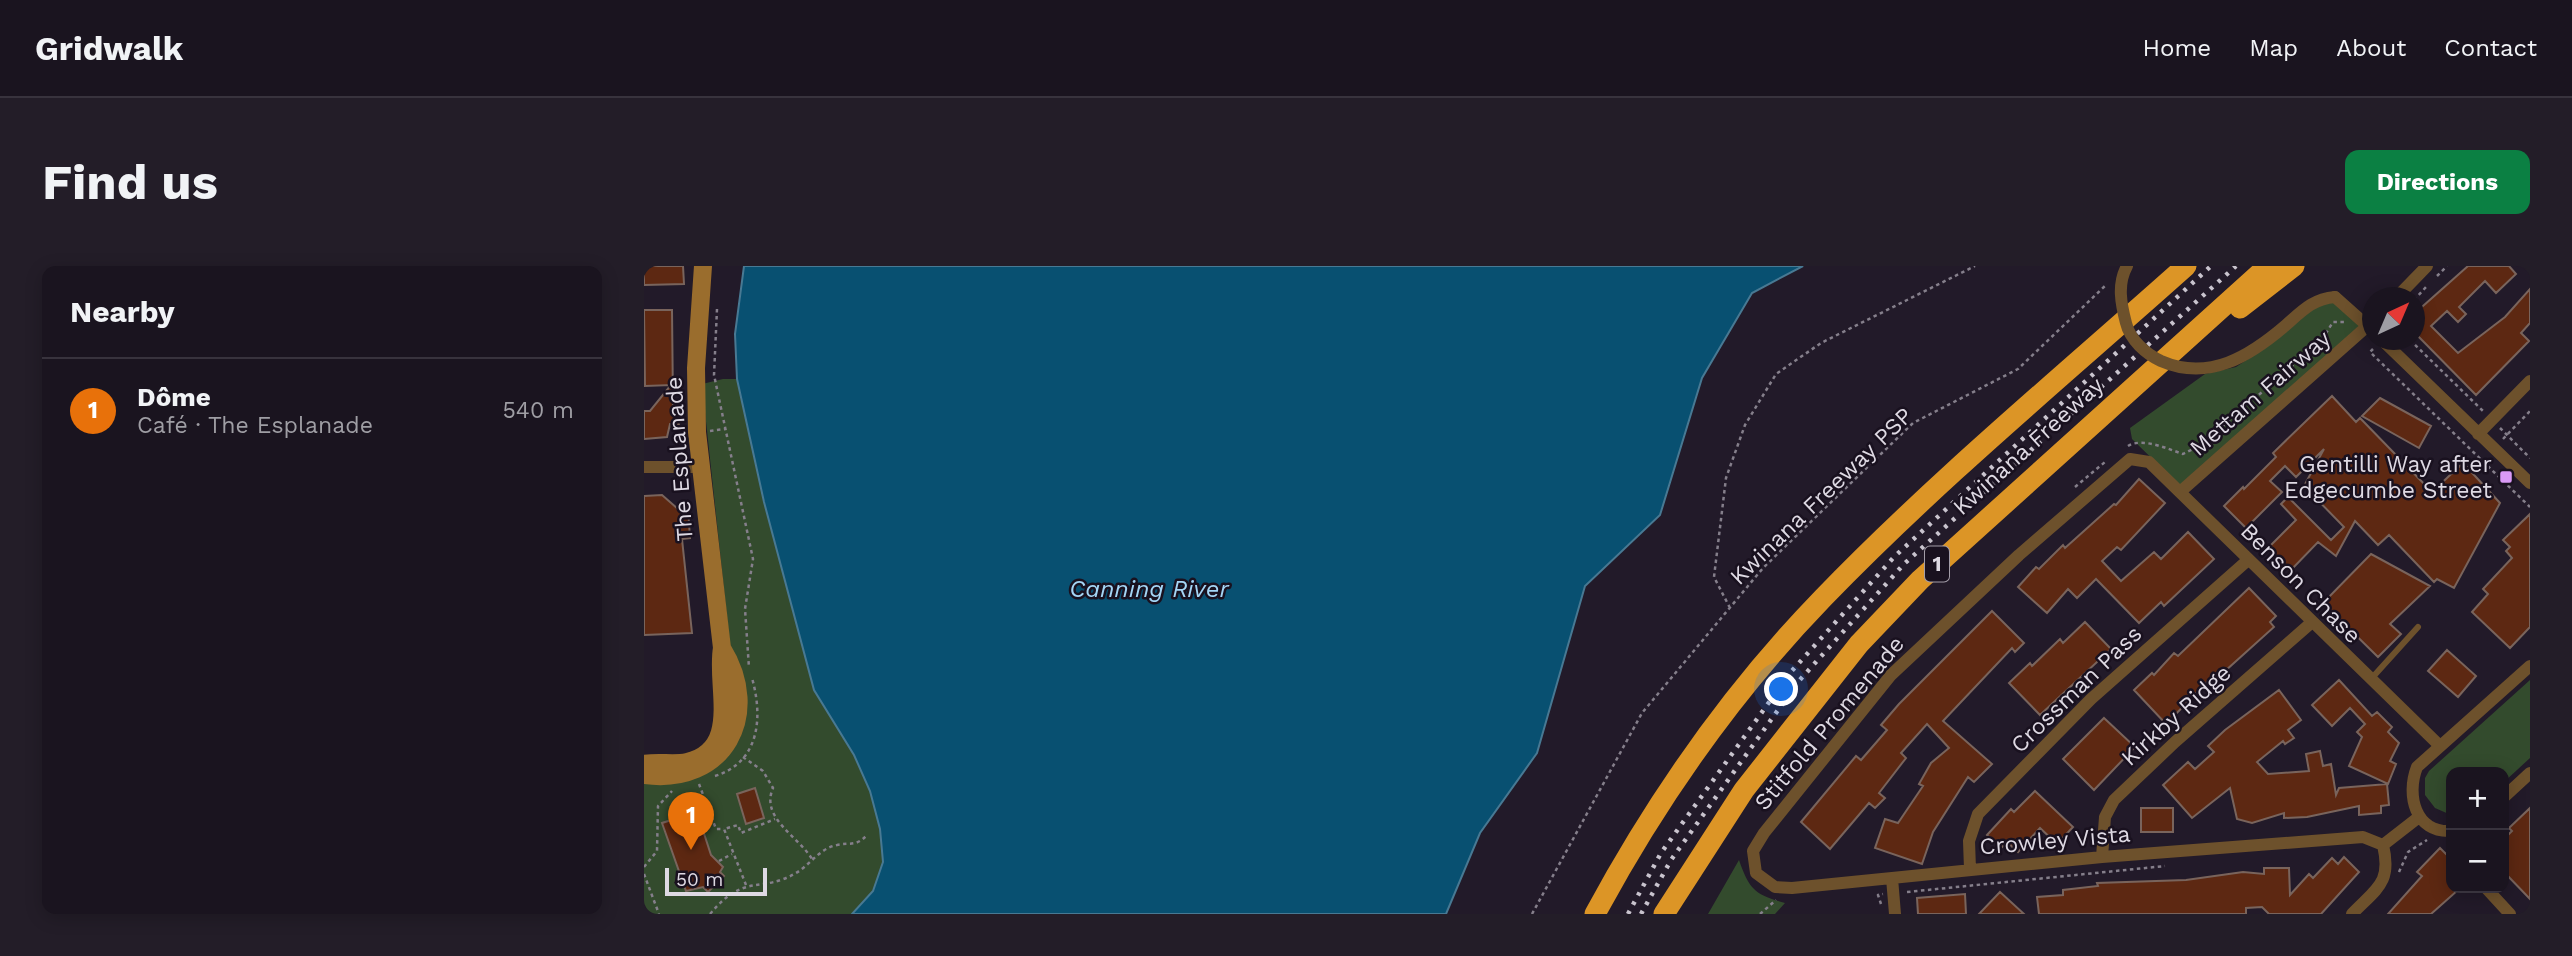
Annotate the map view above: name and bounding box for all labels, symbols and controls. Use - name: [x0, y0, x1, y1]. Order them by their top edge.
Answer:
- text: Gridwalk: [35, 29, 183, 68]
- text: Home: [2143, 34, 2211, 62]
- text: Map: [2249, 34, 2298, 62]
- text: About: [2336, 34, 2406, 62]
- text: Contact: [2444, 34, 2537, 62]
- button: Directions: [2345, 150, 2530, 214]
- text: Find us: [42, 153, 218, 211]
- north arrow: [2362, 287, 2425, 350]
- text: Nearby: [70, 294, 175, 329]
- street label: Mettam Fairway: [2184, 325, 2336, 462]
- street label: Kwinana Freeway: [1948, 372, 2109, 521]
- street label: The Esplanade: [660, 376, 699, 542]
- text: Dôme: [137, 382, 211, 412]
- text: 1: [88, 397, 98, 424]
- text: 540 m: [502, 397, 574, 424]
- street label: Kwinana Freeway PSP: [1725, 402, 1918, 590]
- text: Café · The Esplanade: [137, 412, 373, 439]
- place label: Gentilli Way after Edgecumbe Street: [2284, 451, 2492, 504]
- marker: Gentilli Way after Edgecumbe Street: [2498, 469, 2514, 485]
- street label: Benson Chase: [2235, 518, 2366, 649]
- road number: 1: [1925, 546, 1949, 582]
- water label: Canning River: [1069, 575, 1231, 603]
- street label: Crossman Pass: [2005, 620, 2147, 759]
- street label: Stitfold Promenade: [1749, 631, 1910, 816]
- street label: Kirkby Ridge: [2116, 659, 2237, 772]
- your location: [1764, 672, 1798, 706]
- map controls: [2446, 767, 2509, 893]
- button: +: [2446, 767, 2509, 830]
- pin: 1: [668, 792, 714, 850]
- street label: Crowley Vista: [1978, 820, 2132, 861]
- button: −: [2446, 830, 2509, 893]
- scale bar: [665, 865, 766, 897]
- text: 50 m: [676, 868, 723, 891]

